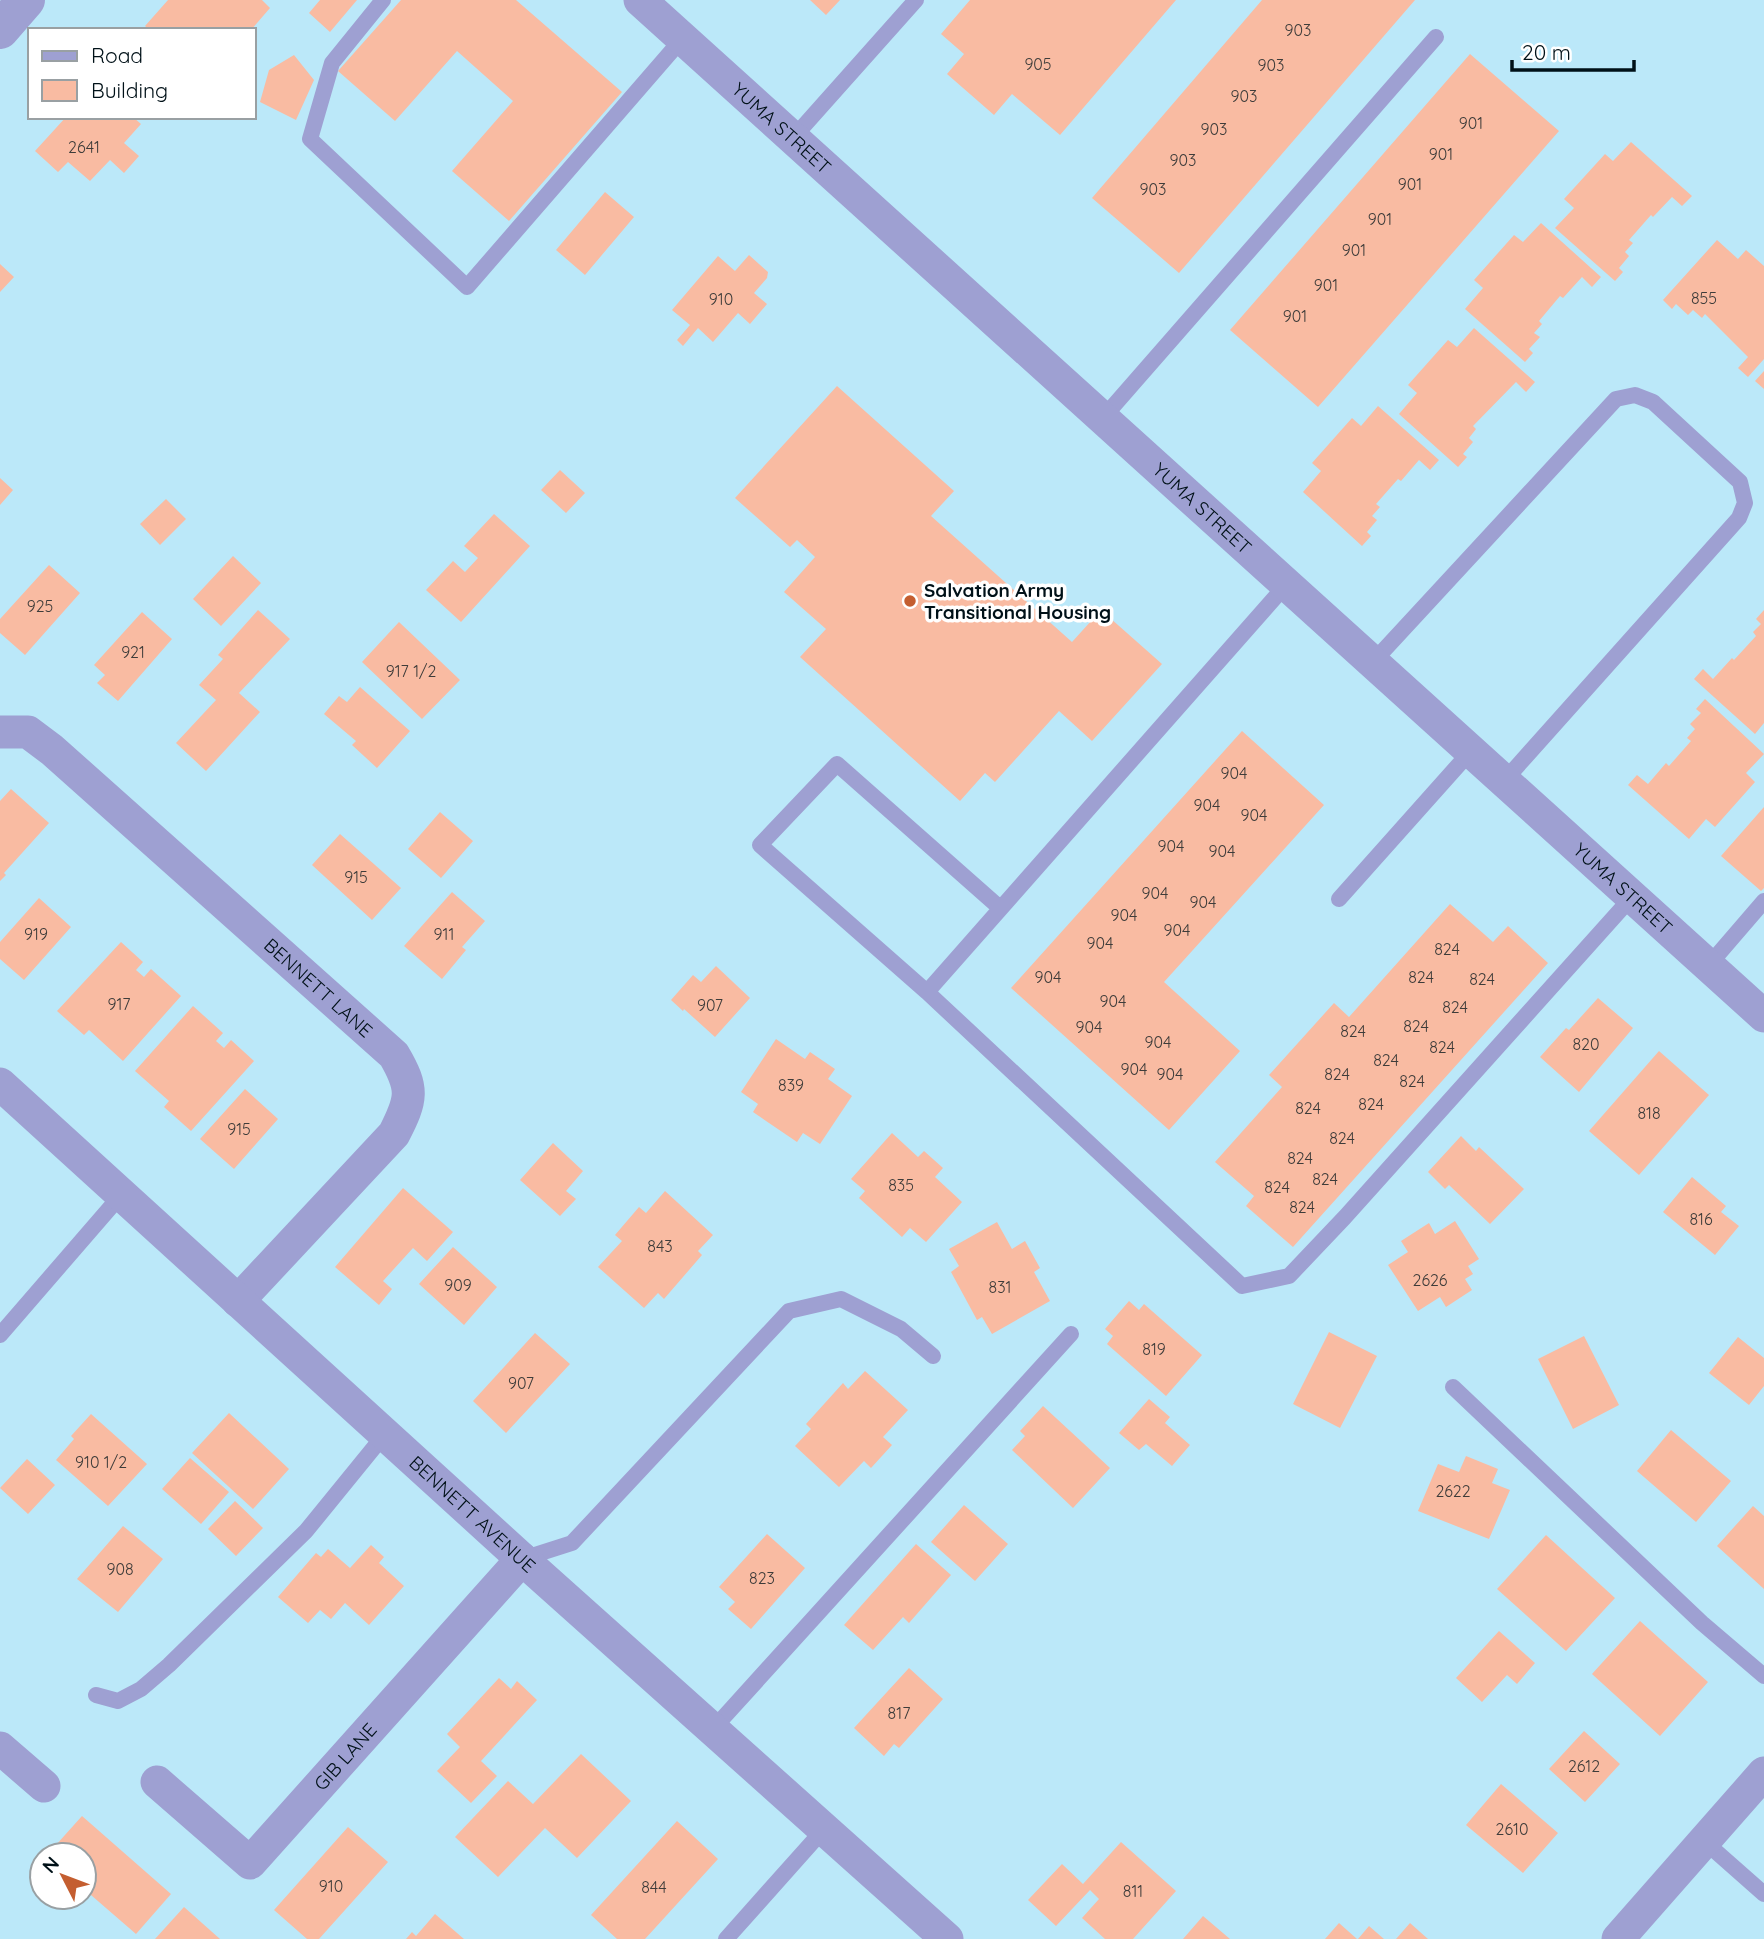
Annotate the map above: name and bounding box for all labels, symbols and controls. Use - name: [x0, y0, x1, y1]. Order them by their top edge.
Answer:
- house number: 903: [1285, 20, 1311, 40]
- legend: [28, 28, 256, 119]
- scale bar: [1512, 28, 1634, 72]
- text: 20 m: [1522, 39, 1571, 65]
- text: Road: [91, 42, 143, 68]
- house number: 905: [1024, 54, 1052, 74]
- house number: 903: [1258, 55, 1284, 75]
- text: Building: [91, 77, 168, 103]
- street label: YUMA STREET: [727, 77, 836, 179]
- house number: 903: [1231, 86, 1257, 106]
- house number: 901: [1459, 113, 1483, 133]
- house number: 903: [1201, 119, 1227, 139]
- house number: 2641: [68, 137, 100, 157]
- house number: 901: [1429, 144, 1453, 164]
- house number: 903: [1170, 150, 1196, 170]
- house number: 901: [1398, 174, 1422, 194]
- house number: 903: [1140, 179, 1166, 199]
- house number: 901: [1368, 209, 1392, 229]
- house number: 901: [1342, 240, 1366, 260]
- house number: 901: [1314, 275, 1338, 295]
- house number: 855: [1691, 288, 1717, 308]
- house number: 910: [709, 289, 733, 309]
- house number: 901: [1283, 306, 1307, 326]
- street label: YUMA STREET: [1148, 457, 1257, 559]
- place label: Salvation Army Transitional Housing: [924, 578, 1111, 624]
- marker: Salvation Army Transitional Housing: [902, 593, 918, 609]
- house number: 925: [27, 596, 53, 616]
- house number: 921: [121, 642, 145, 662]
- house number: 917 1/2: [386, 661, 436, 681]
- house number: 904: [1221, 763, 1247, 783]
- house number: 904: [1194, 795, 1220, 815]
- house number: 904: [1241, 805, 1267, 825]
- house number: 904: [1158, 836, 1184, 856]
- street label: YUMA STREET: [1568, 838, 1677, 939]
- house number: 904: [1209, 841, 1235, 861]
- house number: 915: [344, 867, 368, 887]
- house number: 904: [1142, 883, 1168, 903]
- house number: 904: [1190, 892, 1216, 912]
- house number: 904: [1111, 905, 1137, 925]
- house number: 904: [1164, 920, 1190, 940]
- house number: 919: [24, 924, 48, 944]
- house number: 911: [434, 924, 454, 944]
- street label: BENNETT LANE: [259, 933, 378, 1042]
- house number: 904: [1087, 933, 1113, 953]
- house number: 824: [1434, 939, 1460, 959]
- house number: 904: [1035, 967, 1061, 987]
- house number: 824: [1408, 967, 1434, 987]
- house number: 824: [1469, 969, 1495, 989]
- house number: 904: [1100, 991, 1126, 1011]
- house number: 917: [107, 994, 131, 1014]
- house number: 907: [697, 995, 723, 1015]
- house number: 824: [1442, 997, 1468, 1017]
- house number: 824: [1403, 1016, 1429, 1036]
- house number: 904: [1076, 1017, 1102, 1037]
- house number: 824: [1340, 1021, 1366, 1041]
- house number: 904: [1145, 1032, 1171, 1052]
- house number: 820: [1572, 1034, 1600, 1054]
- house number: 824: [1429, 1037, 1455, 1057]
- house number: 824: [1373, 1050, 1399, 1070]
- house number: 904: [1121, 1059, 1147, 1079]
- house number: 904: [1157, 1064, 1183, 1084]
- house number: 824: [1324, 1064, 1350, 1084]
- house number: 824: [1399, 1071, 1425, 1091]
- house number: 839: [778, 1075, 804, 1095]
- house number: 824: [1358, 1094, 1384, 1114]
- house number: 824: [1295, 1098, 1321, 1118]
- house number: 818: [1637, 1103, 1661, 1123]
- house number: 915: [227, 1119, 251, 1139]
- house number: 824: [1329, 1128, 1355, 1148]
- house number: 824: [1287, 1148, 1313, 1168]
- house number: 824: [1312, 1169, 1338, 1189]
- house number: 835: [888, 1175, 914, 1195]
- house number: 824: [1264, 1177, 1290, 1197]
- house number: 824: [1289, 1197, 1315, 1217]
- house number: 816: [1689, 1209, 1713, 1229]
- house number: 843: [647, 1236, 673, 1256]
- house number: 2626: [1413, 1270, 1448, 1290]
- house number: 909: [444, 1275, 472, 1295]
- house number: 831: [989, 1277, 1011, 1297]
- house number: 819: [1142, 1339, 1166, 1359]
- house number: 907: [508, 1373, 534, 1393]
- street label: BENNETT AVENUE: [404, 1450, 541, 1578]
- house number: 910 1/2: [75, 1452, 127, 1472]
- house number: 2622: [1435, 1481, 1471, 1501]
- house number: 908: [106, 1559, 134, 1579]
- house number: 823: [749, 1568, 775, 1588]
- house number: 817: [888, 1703, 910, 1723]
- street label: GIB LANE: [309, 1718, 382, 1795]
- house number: 2612: [1568, 1756, 1600, 1776]
- house number: 2610: [1496, 1819, 1528, 1839]
- north arrow: [28, 1841, 98, 1911]
- text: N: [37, 1851, 64, 1878]
- house number: 910: [319, 1876, 343, 1896]
- house number: 844: [641, 1877, 667, 1897]
- house number: 811: [1123, 1881, 1143, 1901]

